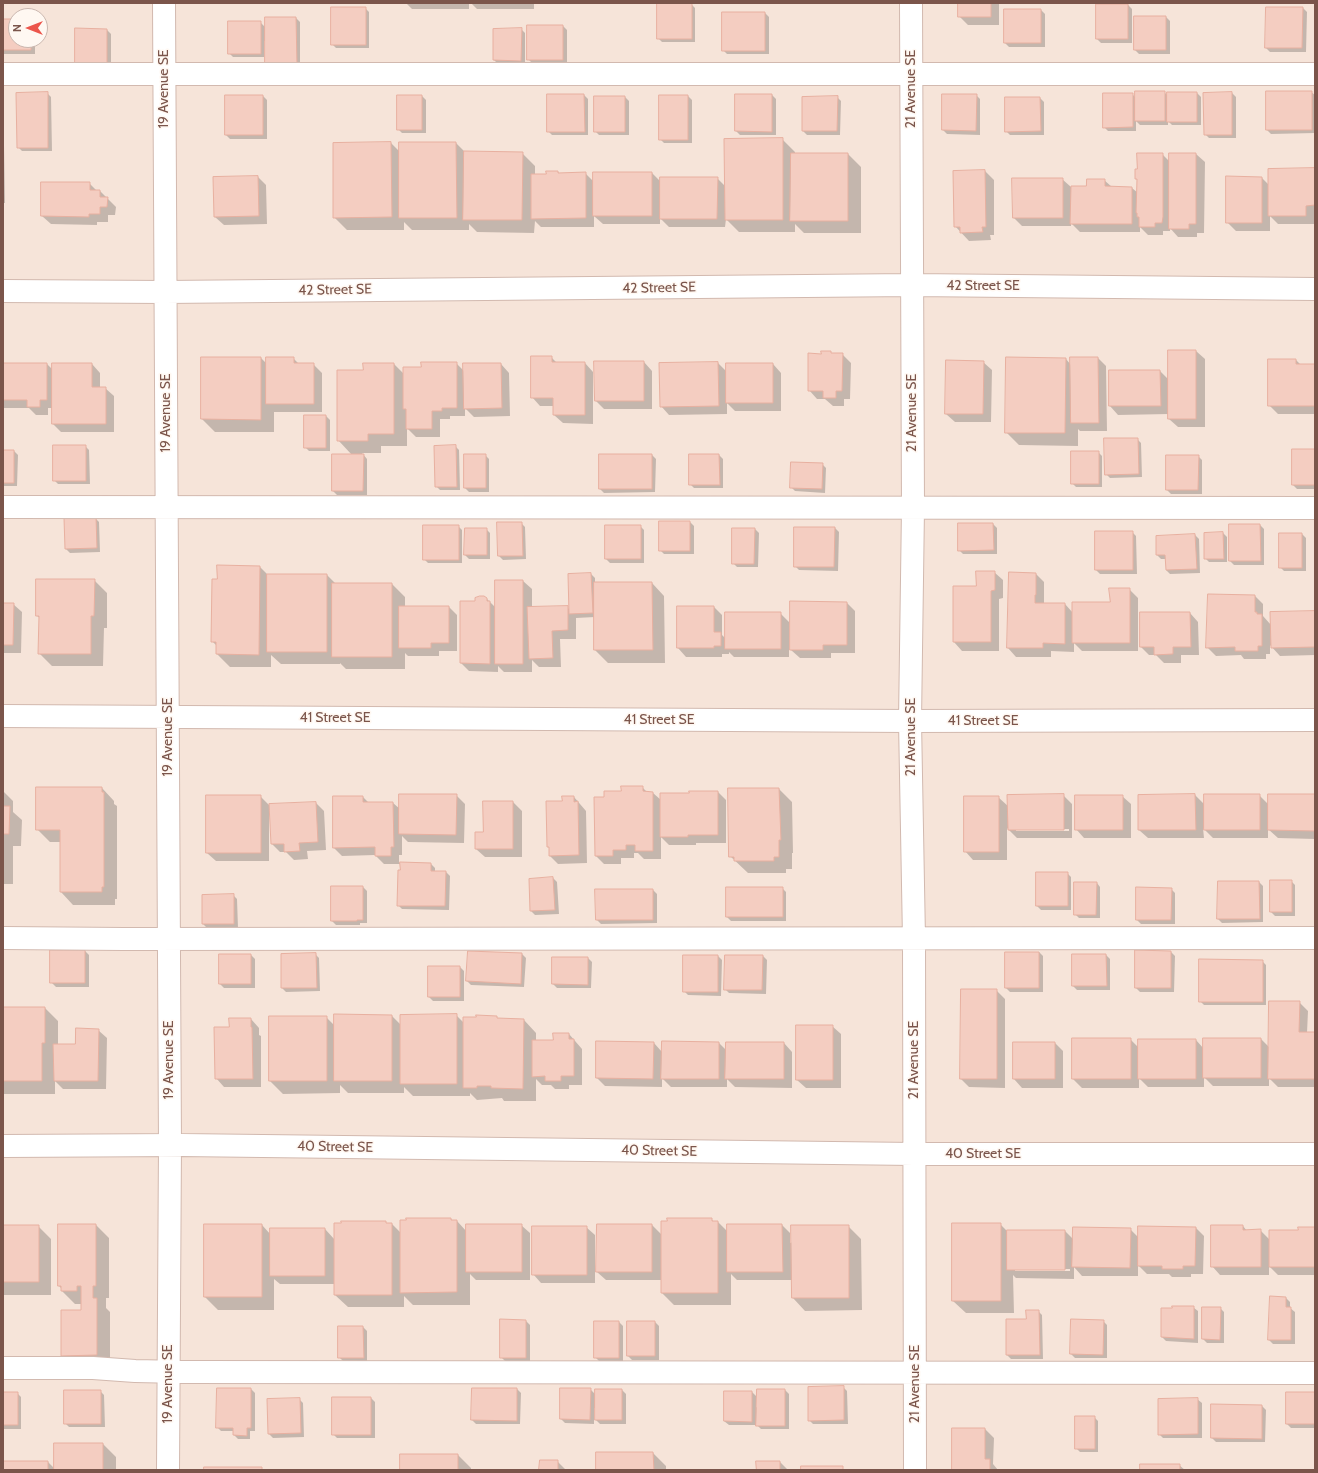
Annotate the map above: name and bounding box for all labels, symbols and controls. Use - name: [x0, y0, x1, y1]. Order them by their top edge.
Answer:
- north arrow: [8, 8, 48, 48]
- text: N: [10, 24, 24, 32]
- street label: 19 Avenue SE: [156, 49, 172, 129]
- street label: 21 Avenue SE: [903, 50, 919, 128]
- street label: 42 Street SE: [946, 278, 1020, 294]
- street label: 42 Street SE: [622, 279, 696, 297]
- street label: 42 Street SE: [298, 281, 372, 299]
- street label: 19 Avenue SE: [158, 373, 174, 453]
- street label: 21 Avenue SE: [904, 374, 920, 452]
- street label: 19 Avenue SE: [160, 697, 176, 777]
- street label: 21 Avenue SE: [903, 698, 919, 776]
- street label: 41 Street SE: [300, 710, 370, 726]
- street label: 41 Street SE: [624, 712, 694, 728]
- street label: 41 Street SE: [948, 713, 1018, 729]
- street label: 19 Avenue SE: [161, 1020, 177, 1100]
- street label: 21 Avenue SE: [906, 1021, 922, 1099]
- street label: 40 Street SE: [297, 1138, 373, 1156]
- street label: 40 Street SE: [621, 1142, 697, 1160]
- street label: 40 Street SE: [945, 1146, 1021, 1162]
- street label: 19 Avenue SE: [160, 1344, 176, 1424]
- street label: 21 Avenue SE: [907, 1345, 923, 1423]

